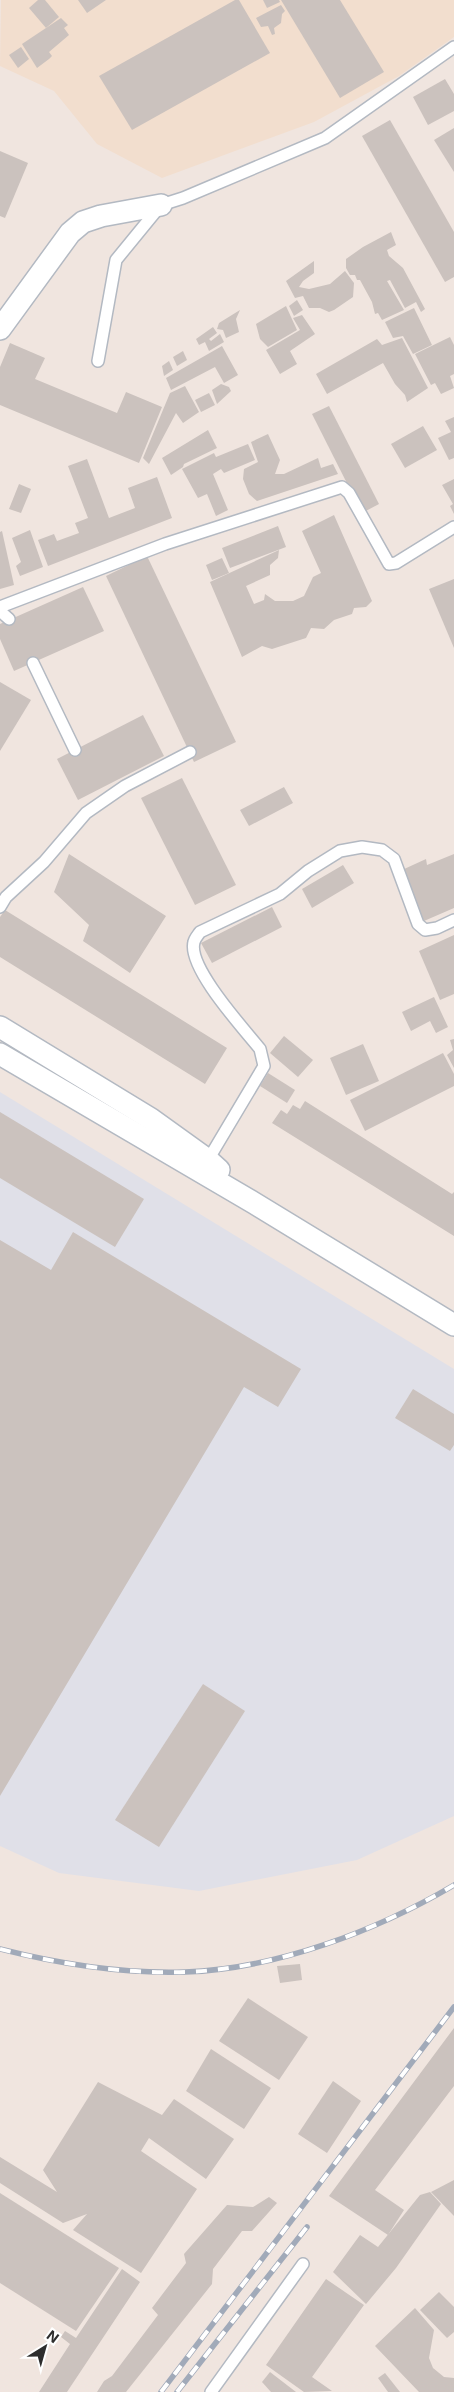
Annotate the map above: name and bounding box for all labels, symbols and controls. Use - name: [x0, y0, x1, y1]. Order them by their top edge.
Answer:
- north arrow: [20, 2322, 70, 2372]
- text: N: [44, 2326, 63, 2346]

